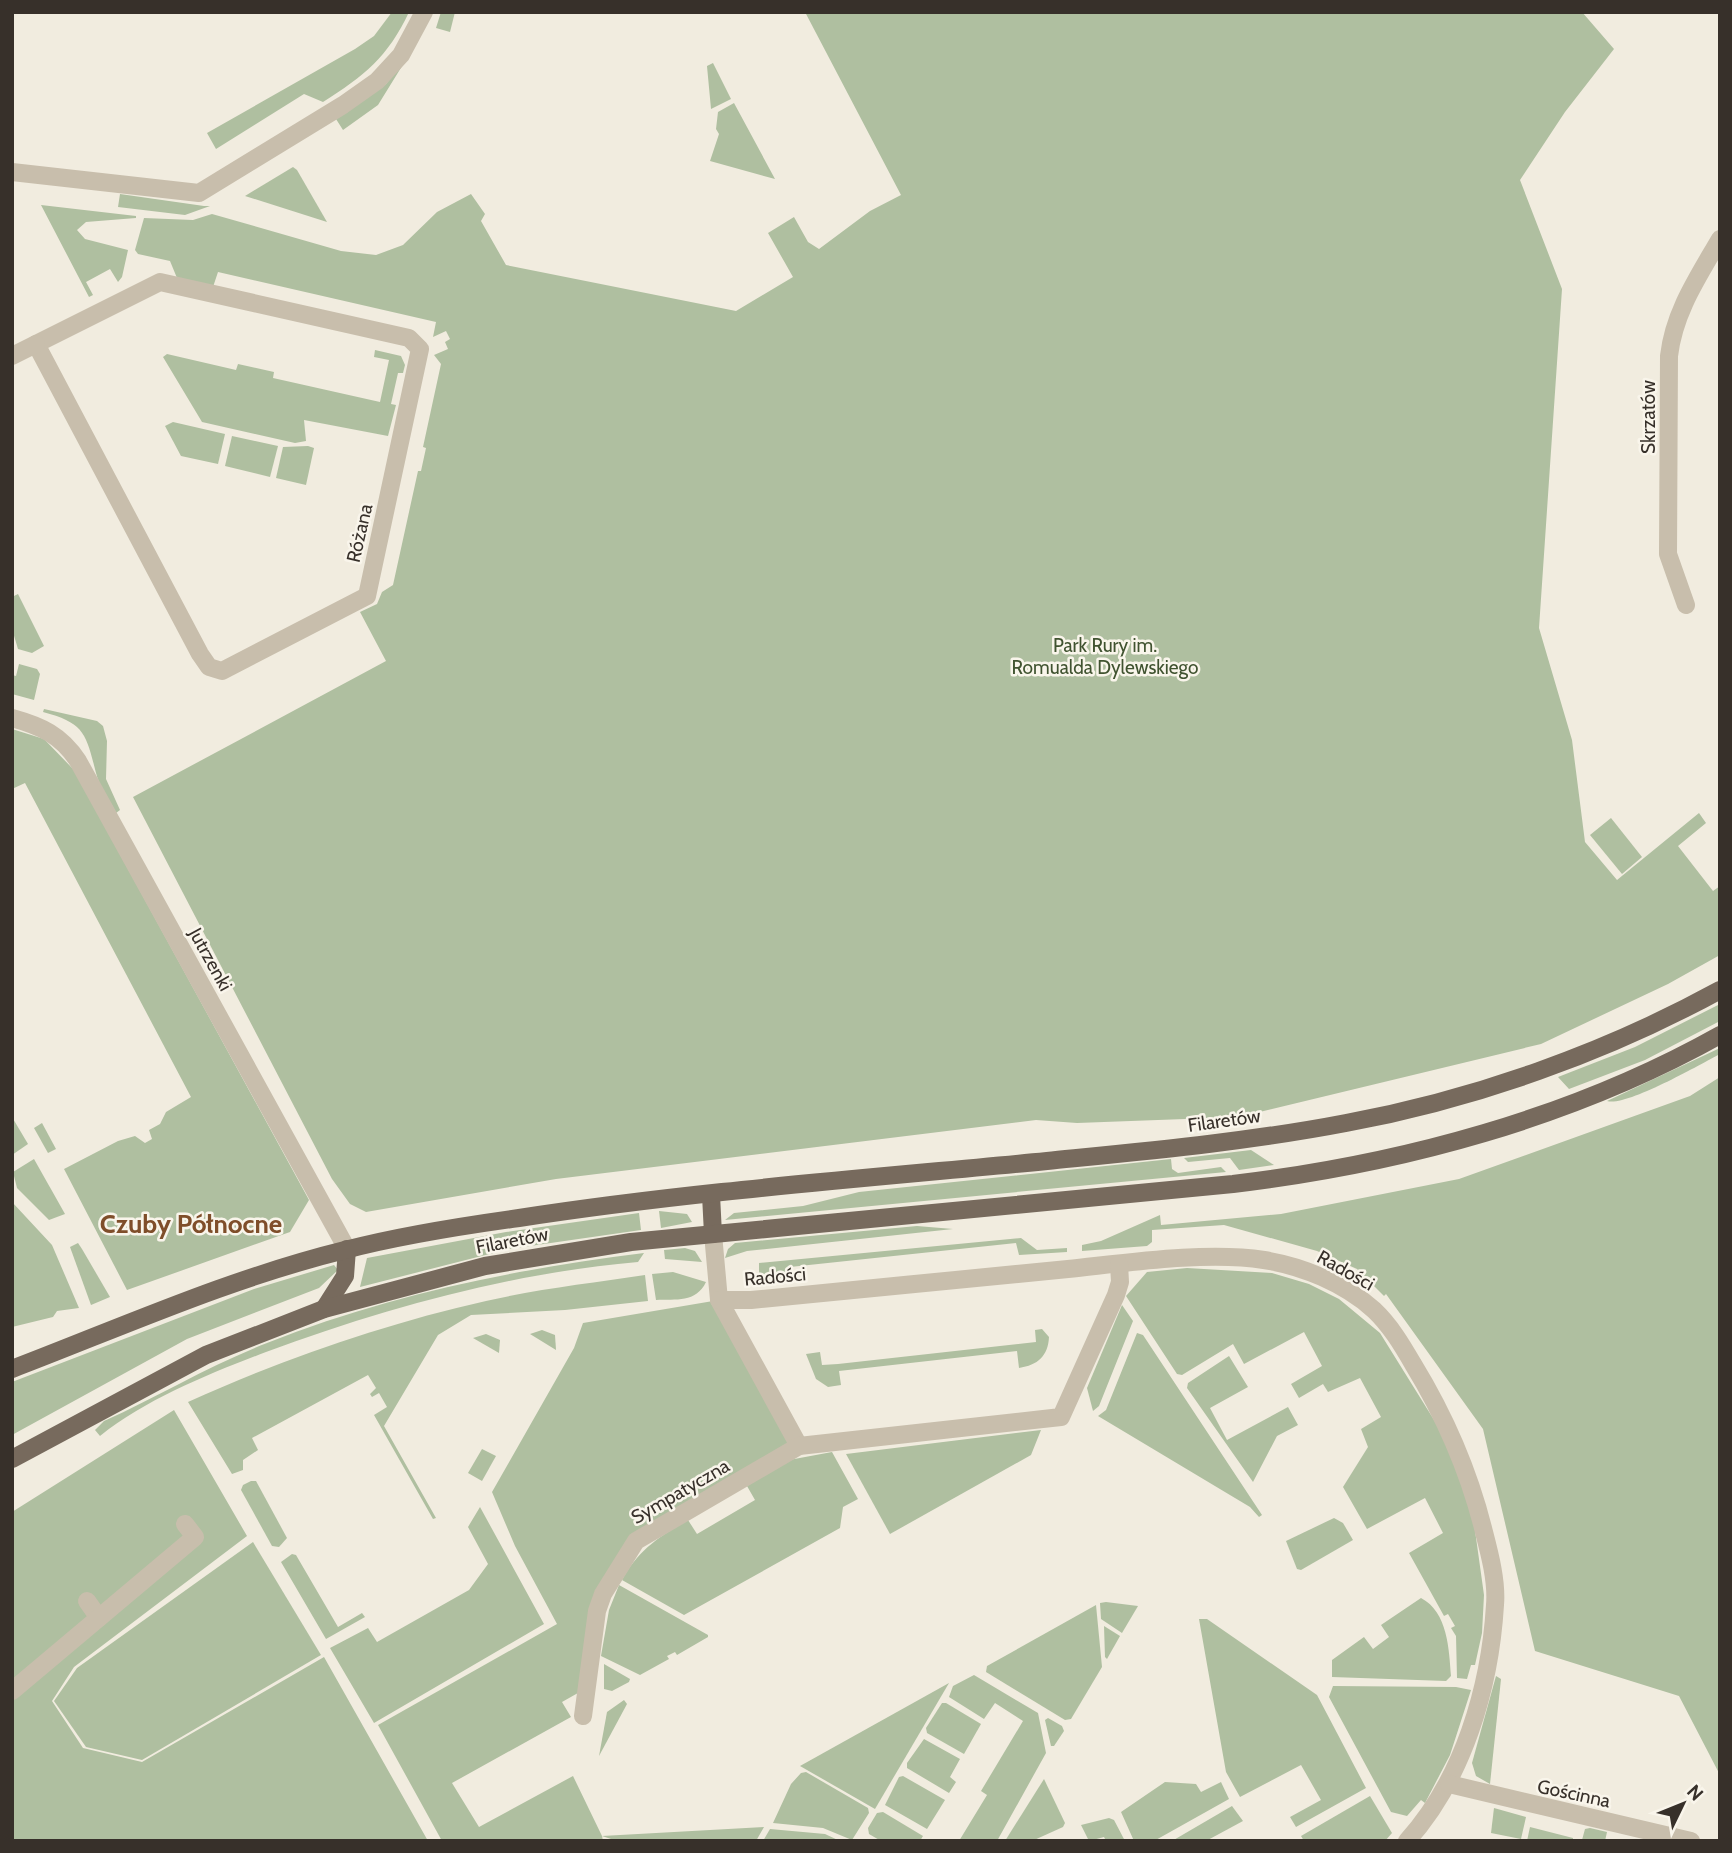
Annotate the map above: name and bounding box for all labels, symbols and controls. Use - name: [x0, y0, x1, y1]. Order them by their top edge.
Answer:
- street label: Skrzatów: [1637, 380, 1660, 454]
- street label: Różana: [342, 502, 377, 565]
- park label: Park Rury im. Romualda Dylewskiego: [1012, 634, 1198, 679]
- street label: Jutrzenki: [183, 923, 237, 995]
- street label: Filaretów: [1186, 1104, 1262, 1137]
- district label: Czuby Północne: [100, 1208, 282, 1240]
- street label: Filaretów: [474, 1222, 551, 1259]
- street label: Radości: [1313, 1245, 1378, 1296]
- street label: Radości: [743, 1262, 807, 1291]
- street label: Sympatyczna: [627, 1454, 733, 1529]
- north arrow: [1648, 1769, 1718, 1839]
- street label: Gościnna: [1535, 1775, 1612, 1812]
- text: N: [1682, 1780, 1708, 1806]

